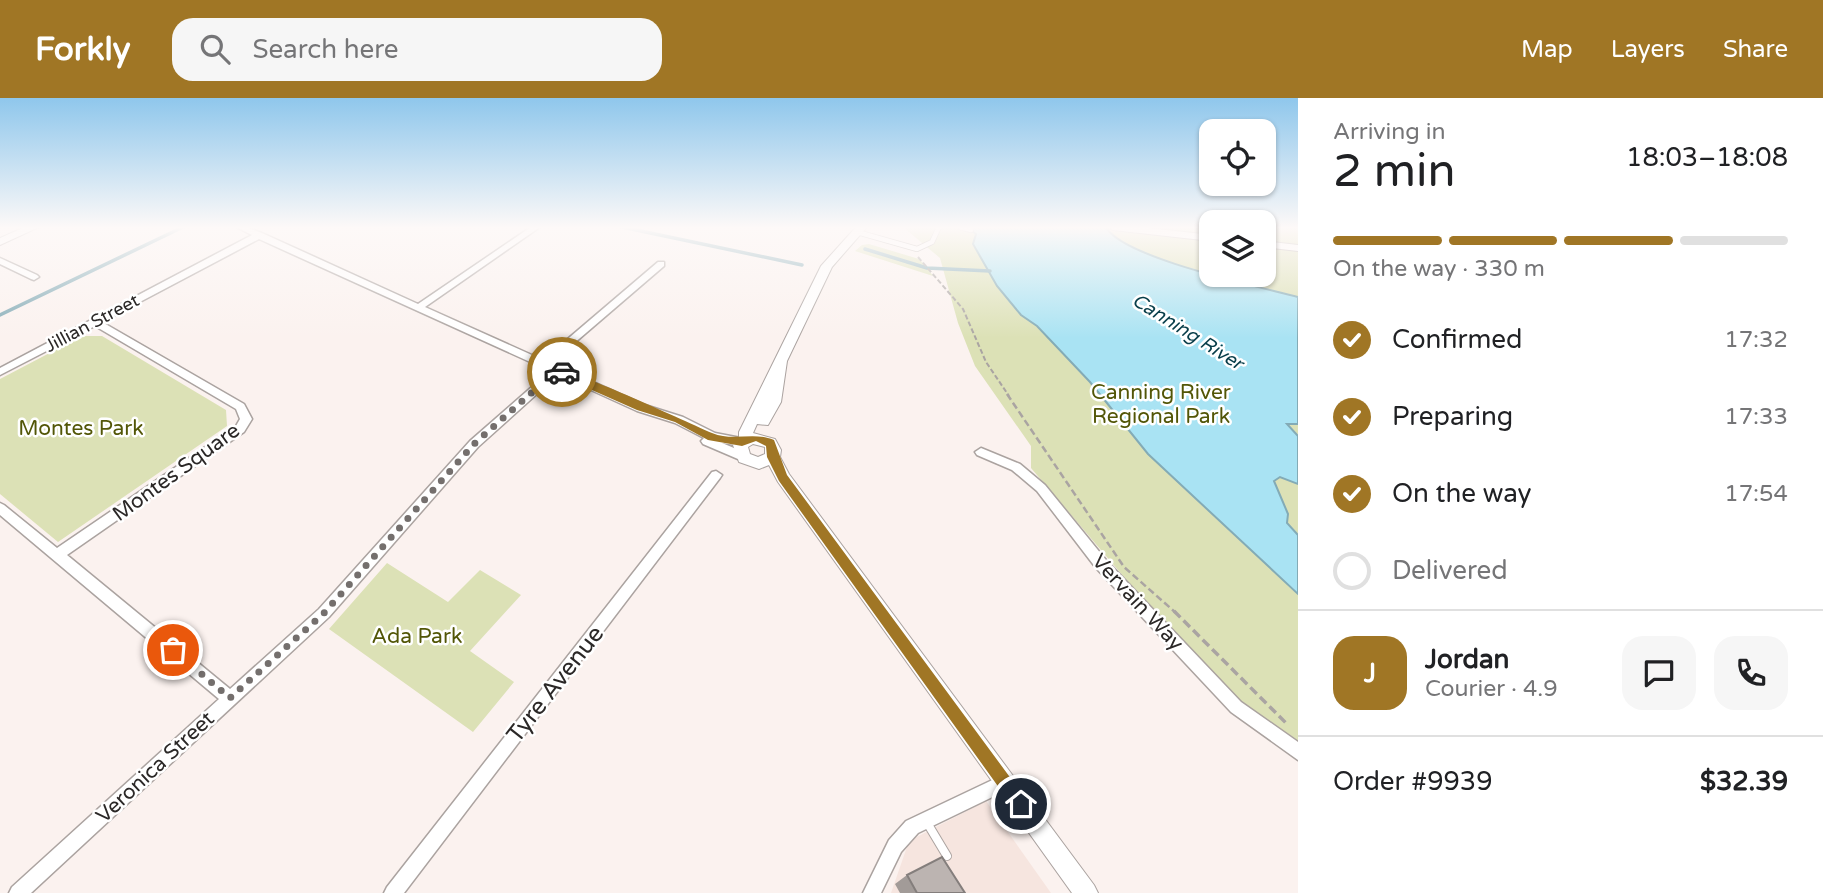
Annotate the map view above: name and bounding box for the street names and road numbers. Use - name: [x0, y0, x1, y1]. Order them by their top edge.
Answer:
- street label: Jillian Street: [41, 289, 143, 357]
- street label: Montes Square: [108, 418, 245, 527]
- street label: Vervain Way: [1087, 549, 1189, 656]
- street label: Tyre Avenue: [501, 620, 610, 749]
- street label: Veronica Street: [91, 706, 220, 828]

